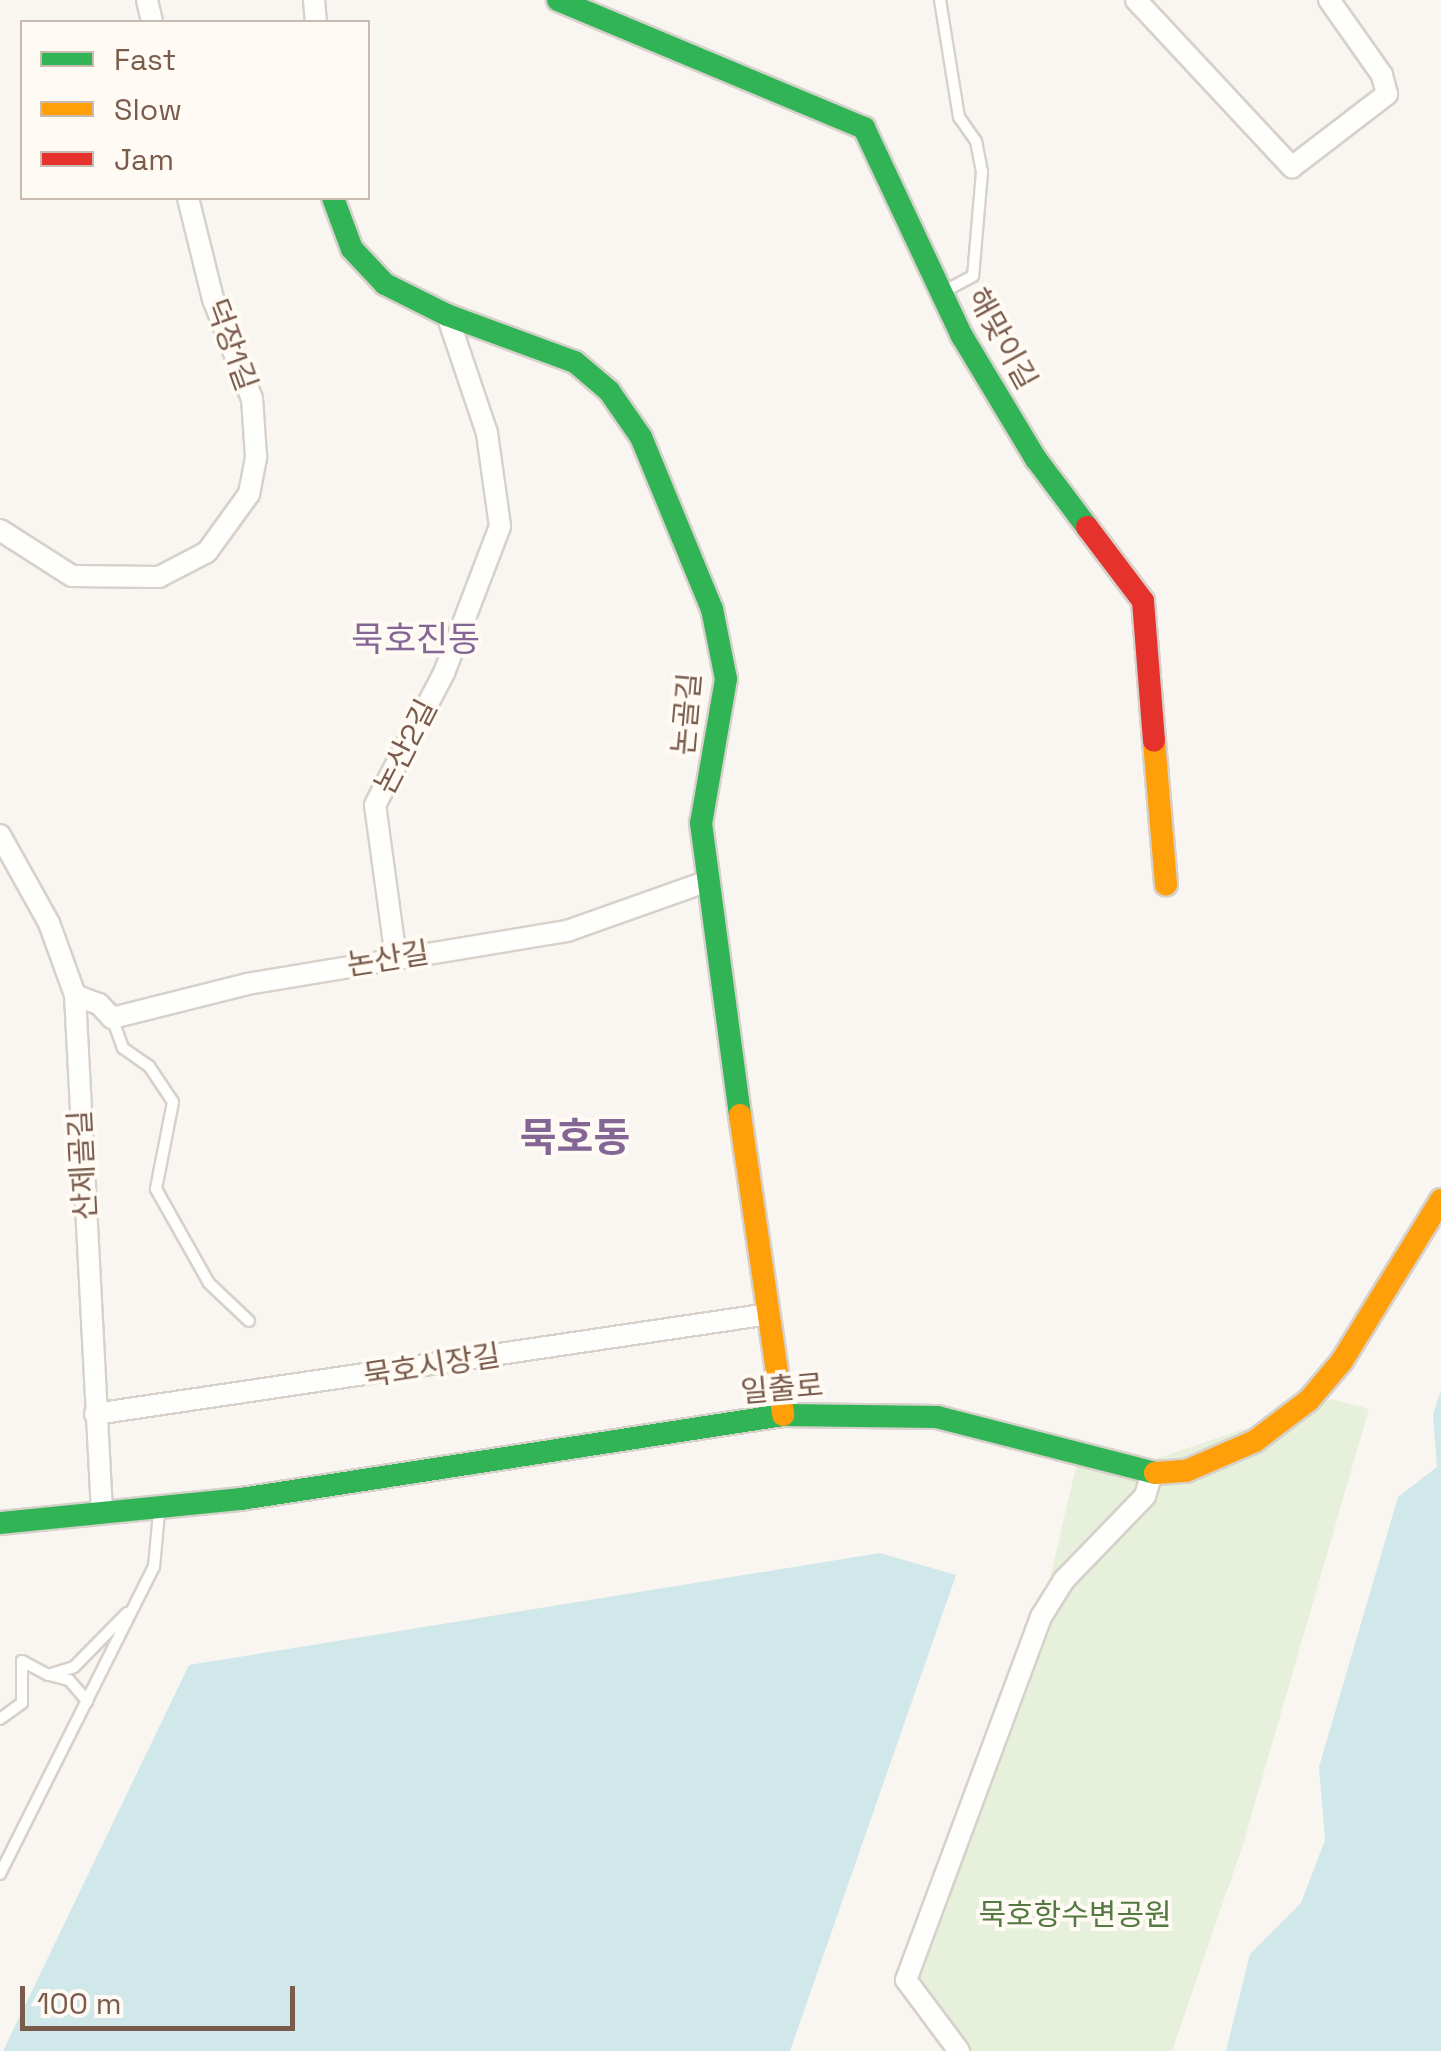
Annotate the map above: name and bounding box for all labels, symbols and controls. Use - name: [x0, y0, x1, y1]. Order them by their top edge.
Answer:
- legend: [20, 20, 370, 200]
- text: Fast: [114, 40, 176, 79]
- text: Slow: [114, 90, 182, 129]
- text: Jam: [114, 140, 174, 179]
- street label: 해맞이길: [959, 282, 1045, 396]
- street label: 덕장1길: [198, 294, 264, 396]
- district label: 묵호진동: [352, 618, 480, 660]
- street label: 논골길: [665, 671, 709, 757]
- street label: 논산2길: [367, 694, 445, 800]
- street label: 논산길: [344, 935, 432, 983]
- street label: 산제골길: [62, 1109, 104, 1221]
- district label: 묵호동: [520, 1114, 630, 1162]
- street label: 묵호시장길: [361, 1337, 503, 1395]
- street label: 일출로: [739, 1367, 825, 1411]
- park label: 묵호항수변공원: [978, 1897, 1172, 1933]
- scale bar: [25, 1966, 300, 2028]
- text: 100 m: [37, 1984, 122, 2023]

